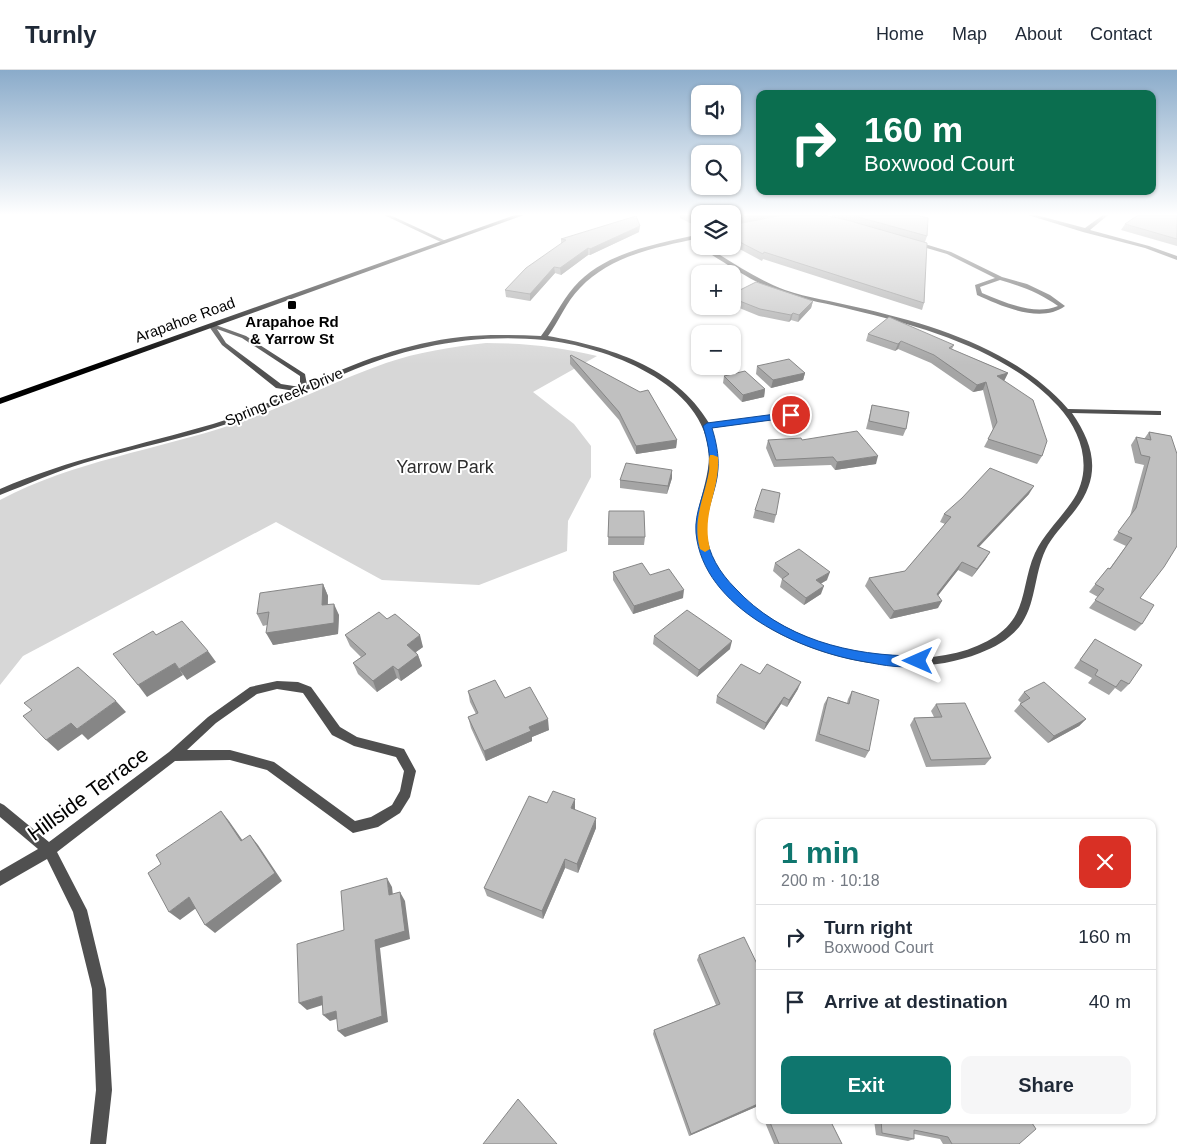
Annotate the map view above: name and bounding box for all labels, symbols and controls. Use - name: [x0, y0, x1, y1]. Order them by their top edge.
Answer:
- text: Turnly: [25, 21, 97, 48]
- text: Home: [876, 24, 924, 44]
- text: Map: [952, 24, 987, 44]
- text: About: [1015, 24, 1062, 44]
- text: Contact: [1090, 24, 1152, 44]
- map controls: [691, 85, 741, 375]
- button: sound: [691, 85, 741, 135]
- icon: right: [781, 110, 846, 175]
- text: 160 m: [864, 110, 963, 149]
- button: search: [691, 145, 741, 195]
- text: Boxwood Court: [864, 151, 1014, 176]
- button: layers: [691, 205, 741, 255]
- button: +: [691, 265, 741, 315]
- street label: Arapahoe Road: [133, 294, 237, 345]
- marker: Arapahoe Rd & Yarrow St: [286, 299, 298, 311]
- place label: Arapahoe Rd & Yarrow St: [245, 313, 339, 347]
- button: −: [691, 325, 741, 375]
- street label: Spring Creek Drive: [222, 364, 345, 429]
- pin: [770, 394, 812, 436]
- icon: arrive: [777, 401, 805, 429]
- park label: Yarrow Park: [396, 457, 495, 477]
- position arrow: [891, 634, 943, 686]
- street label: Hillside Terrace: [23, 742, 152, 845]
- text: 1 min: [781, 836, 859, 869]
- button: close: [1079, 836, 1131, 888]
- text: 200 m · 10:18: [781, 872, 880, 889]
- text: Turn right: [824, 917, 912, 938]
- icon: right: [781, 923, 809, 951]
- text: 160 m: [1078, 926, 1131, 947]
- text: Boxwood Court: [824, 939, 933, 956]
- icon: arrive: [781, 988, 809, 1016]
- text: Arrive at destination: [824, 991, 1008, 1012]
- text: 40 m: [1089, 991, 1131, 1012]
- button: Exit: [781, 1056, 951, 1114]
- button: Share: [961, 1056, 1131, 1114]

